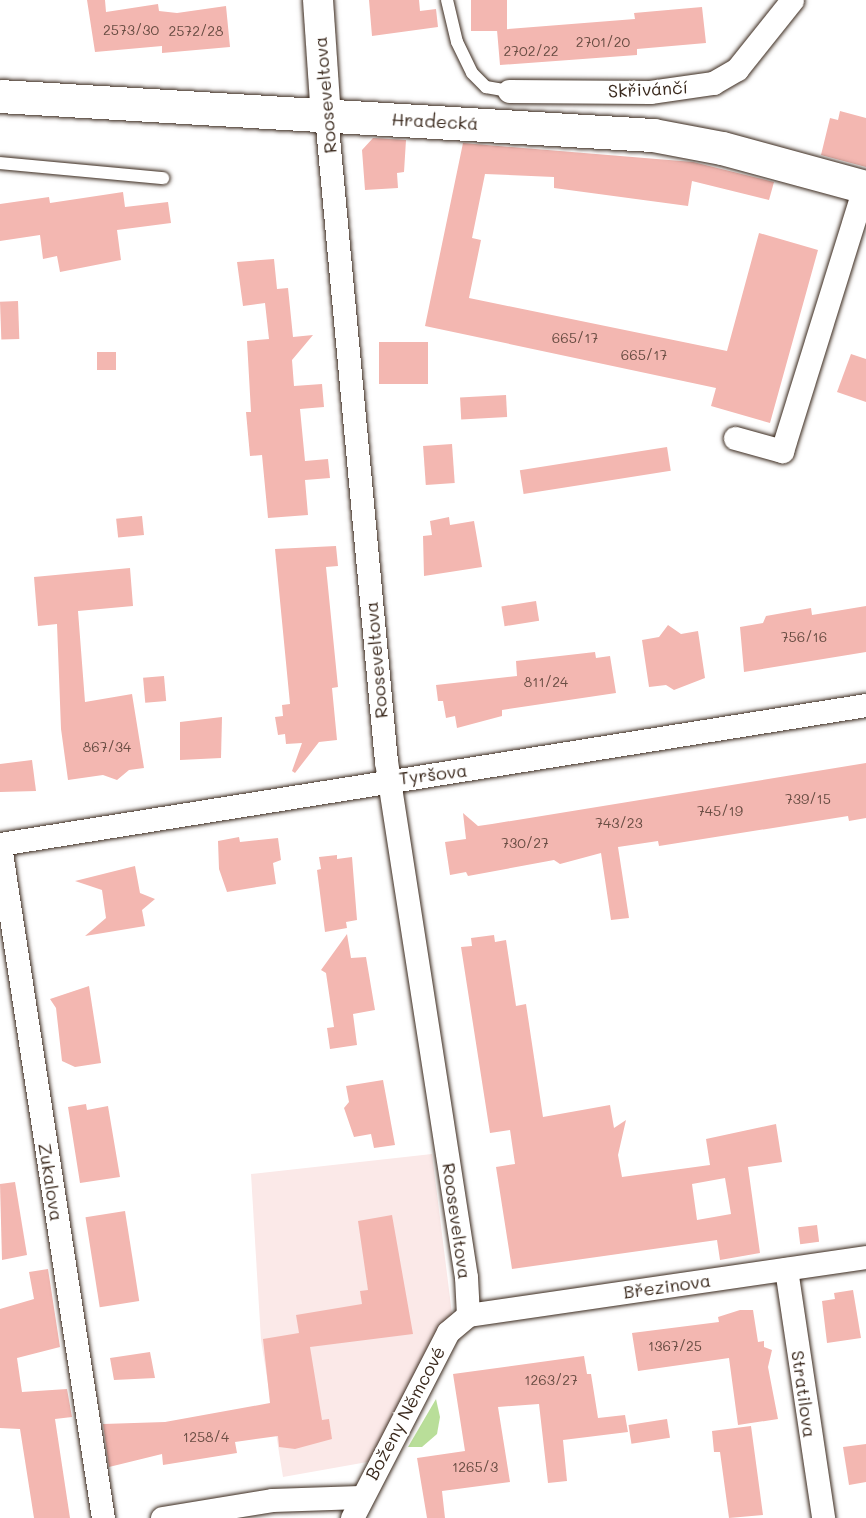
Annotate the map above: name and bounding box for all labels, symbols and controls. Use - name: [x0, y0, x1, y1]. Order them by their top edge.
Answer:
- house number: 2573/30: [103, 22, 159, 38]
- house number: 2572/28: [168, 23, 224, 39]
- house number: 2701/20: [576, 34, 630, 50]
- street label: Rooseveltova: [309, 36, 341, 154]
- house number: 2702/22: [504, 43, 558, 59]
- street label: Skřivánčí: [607, 76, 689, 102]
- street label: Hradecká: [391, 108, 479, 134]
- house number: 665/17: [552, 330, 598, 346]
- house number: 665/17: [621, 347, 667, 363]
- street label: Rooseveltova: [360, 601, 392, 719]
- house number: 756/16: [781, 629, 827, 645]
- house number: 811/24: [524, 674, 568, 690]
- house number: 867/34: [83, 739, 131, 755]
- street label: Tyršova: [398, 759, 468, 789]
- house number: 739/15: [785, 791, 831, 807]
- house number: 745/19: [697, 803, 743, 819]
- house number: 743/23: [595, 815, 643, 831]
- house number: 730/27: [501, 835, 549, 851]
- street label: Zukalova: [34, 1141, 68, 1223]
- street label: Rooseveltova: [438, 1161, 476, 1281]
- street label: Březinova: [622, 1269, 712, 1303]
- house number: 1367/25: [648, 1338, 702, 1354]
- street label: Boženy Němcové: [361, 1342, 449, 1484]
- street label: Stratilova: [787, 1349, 821, 1439]
- house number: 1263/27: [524, 1372, 578, 1388]
- house number: 1258/4: [183, 1429, 229, 1445]
- house number: 1265/3: [452, 1459, 498, 1475]

